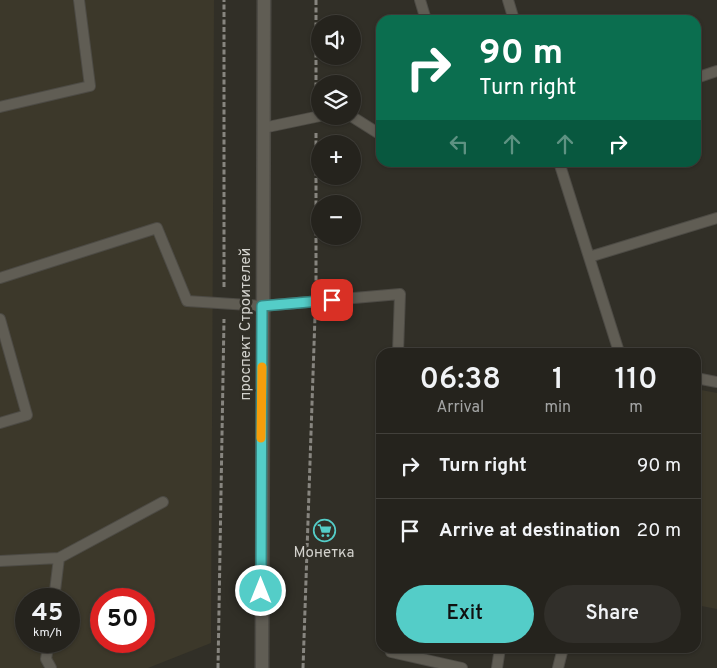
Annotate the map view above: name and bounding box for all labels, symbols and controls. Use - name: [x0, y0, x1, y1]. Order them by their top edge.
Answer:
- map controls: [311, 15, 361, 245]
- button: sound: [311, 15, 361, 65]
- text: 90 m: [479, 32, 563, 76]
- icon: right: [396, 35, 461, 100]
- button: layers: [311, 75, 361, 125]
- text: Turn right: [479, 75, 576, 102]
- icon: left: [445, 130, 473, 158]
- icon: ahead: [498, 130, 526, 158]
- icon: ahead: [551, 130, 579, 158]
- icon: right: [604, 130, 632, 158]
- button: +: [311, 135, 361, 185]
- button: −: [311, 195, 361, 245]
- street label: проспект Строителей: [237, 248, 256, 400]
- pin: [311, 279, 353, 321]
- icon: arrive: [318, 286, 346, 314]
- text: 06:38: [419, 362, 501, 399]
- text: 1: [552, 362, 564, 399]
- text: 110: [615, 362, 658, 399]
- text: Arrival: [436, 398, 484, 418]
- text: min: [544, 398, 571, 418]
- text: m: [629, 398, 643, 418]
- icon: right: [396, 452, 424, 480]
- text: Turn right: [439, 454, 527, 478]
- text: 90 m: [637, 454, 681, 478]
- icon: arrive: [396, 517, 424, 545]
- supermarket icon: Монетка: [312, 518, 336, 542]
- text: Arrive at destination: [439, 519, 620, 543]
- text: 20 m: [637, 519, 681, 543]
- place label: Монетка: [294, 544, 354, 563]
- position arrow: [234, 564, 286, 616]
- button: Exit: [396, 585, 534, 643]
- button: Share: [544, 585, 681, 643]
- speed limit sign: 50: [90, 588, 155, 653]
- text: 45: [32, 598, 63, 630]
- text: km/h: [33, 625, 62, 641]

